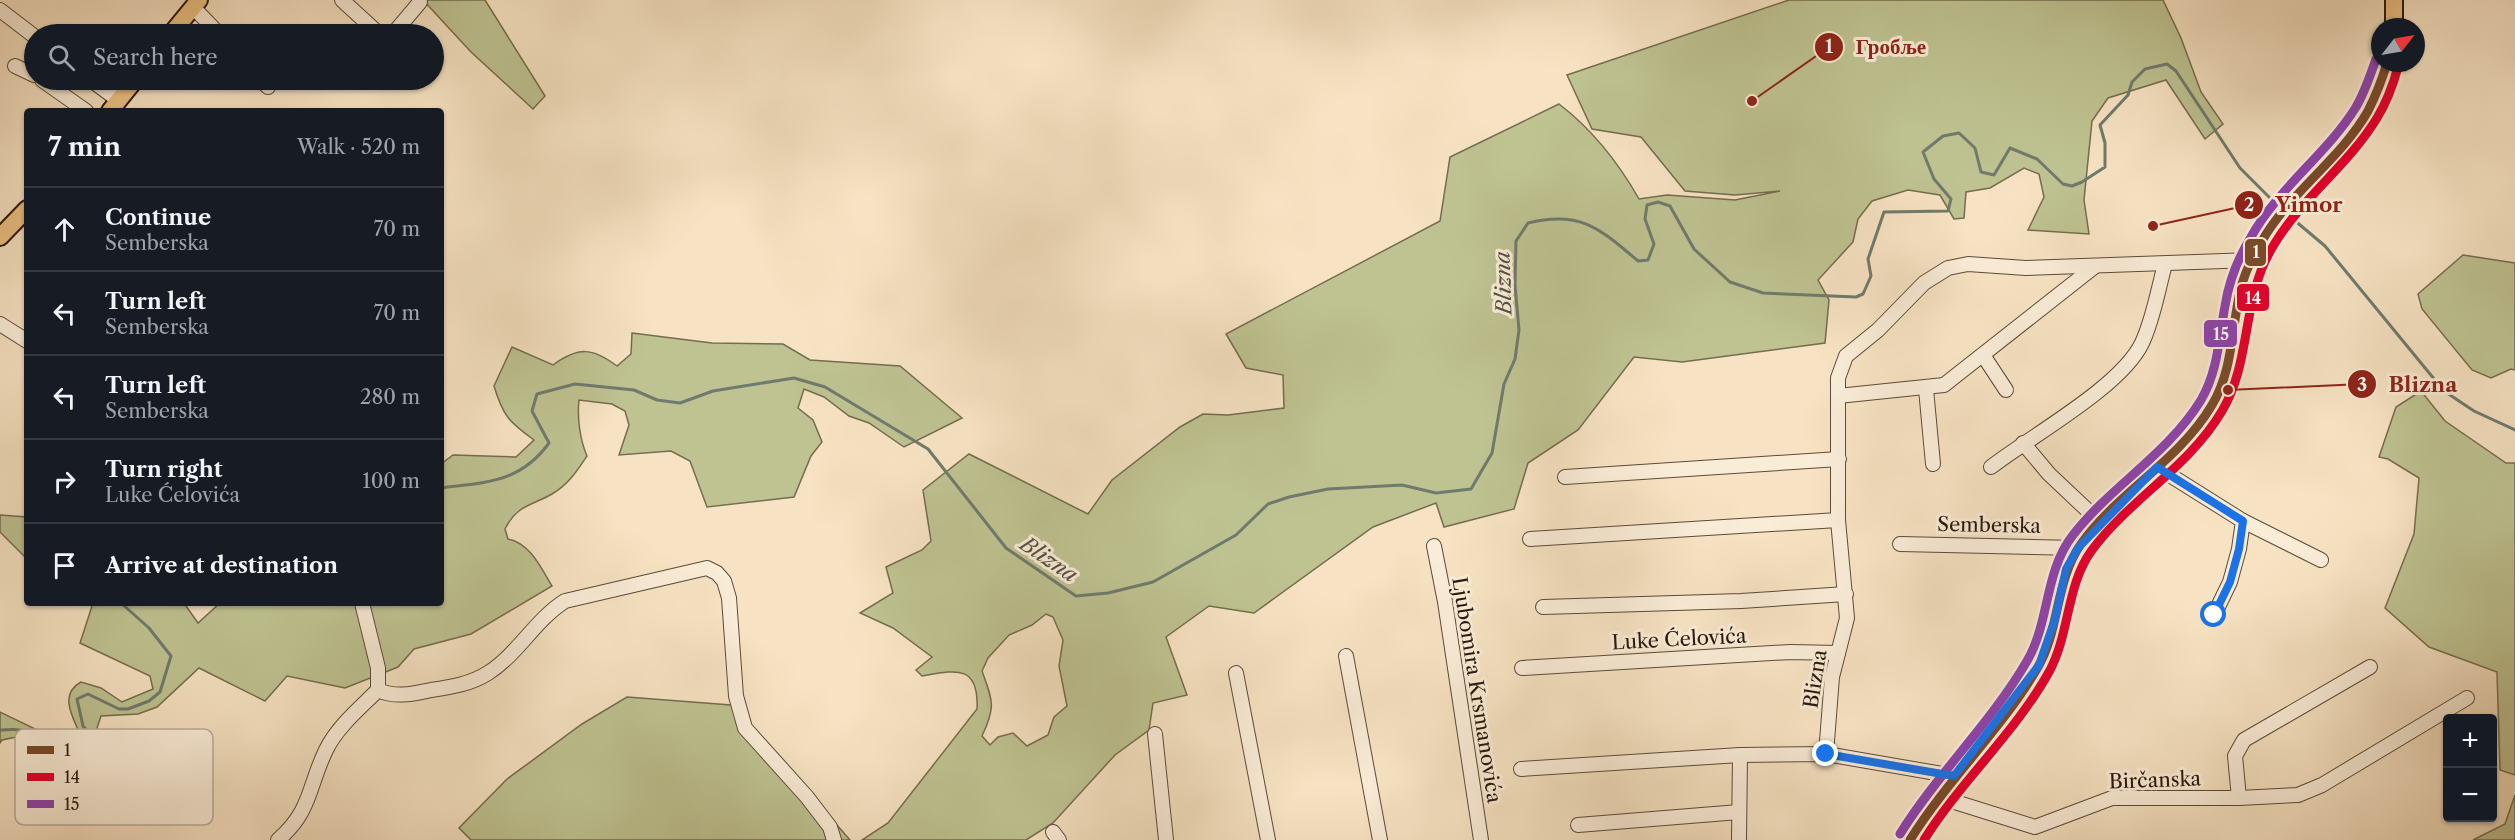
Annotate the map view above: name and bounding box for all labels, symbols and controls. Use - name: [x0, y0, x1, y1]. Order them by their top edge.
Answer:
- north arrow: [2371, 18, 2425, 72]
- search box: [24, 24, 444, 90]
- callout: Гробље: [1814, 27, 1939, 66]
- text: Гробље: [1856, 34, 1926, 59]
- text: 1: [1825, 36, 1833, 58]
- icon: search: [45, 41, 78, 74]
- text: Search here: [93, 44, 218, 71]
- text: 7 min: [48, 131, 121, 163]
- text: Walk · 520 m: [297, 135, 420, 159]
- callout: Yimor: [2234, 185, 2355, 224]
- text: Yimor: [2274, 192, 2343, 217]
- text: 2: [2244, 194, 2254, 216]
- text: Continue: [105, 204, 211, 231]
- icon: ahead: [48, 213, 81, 246]
- text: 70 m: [374, 217, 420, 241]
- text: Semberska: [105, 231, 209, 255]
- line badge: 1: [2244, 238, 2267, 267]
- text: 1: [2252, 242, 2260, 262]
- water label: Blizna: [1489, 250, 1517, 317]
- line badge: 14: [2236, 283, 2270, 312]
- text: Turn left: [105, 288, 206, 315]
- text: 14: [2245, 288, 2261, 308]
- icon: left: [48, 297, 81, 330]
- text: 70 m: [374, 301, 420, 325]
- text: Semberska: [105, 315, 209, 339]
- line badge: 15: [2203, 319, 2238, 348]
- text: 15: [2213, 324, 2229, 344]
- callout: Blizna: [2347, 365, 2470, 404]
- text: Turn left: [105, 372, 206, 399]
- text: Blizna: [2389, 372, 2458, 397]
- text: 3: [2357, 374, 2367, 396]
- icon: left: [48, 381, 81, 414]
- text: 280 m: [360, 385, 420, 409]
- text: Semberska: [105, 399, 209, 423]
- text: Turn right: [105, 456, 223, 483]
- icon: right: [48, 465, 81, 498]
- text: 100 m: [362, 469, 420, 493]
- text: Luke Ćelovića: [105, 483, 240, 507]
- street label: Semberska: [1937, 512, 2042, 538]
- water label: Blizna: [1014, 530, 1083, 587]
- icon: arrive: [48, 549, 81, 582]
- text: Arrive at destination: [105, 552, 338, 579]
- street label: Ljubomira Krsmanovića: [1447, 575, 1507, 805]
- route start: [2200, 601, 2226, 627]
- street label: Luke Ćelovića: [1611, 622, 1748, 655]
- street label: Blizna: [1799, 647, 1832, 710]
- map controls: [2443, 714, 2497, 822]
- button: +: [2443, 714, 2497, 768]
- legend: [15, 729, 213, 825]
- text: 1: [64, 740, 71, 760]
- route end: [1812, 740, 1838, 766]
- street label: Birčanska: [2108, 766, 2202, 794]
- text: 14: [64, 767, 80, 787]
- button: −: [2443, 768, 2497, 822]
- text: 15: [64, 794, 79, 814]

